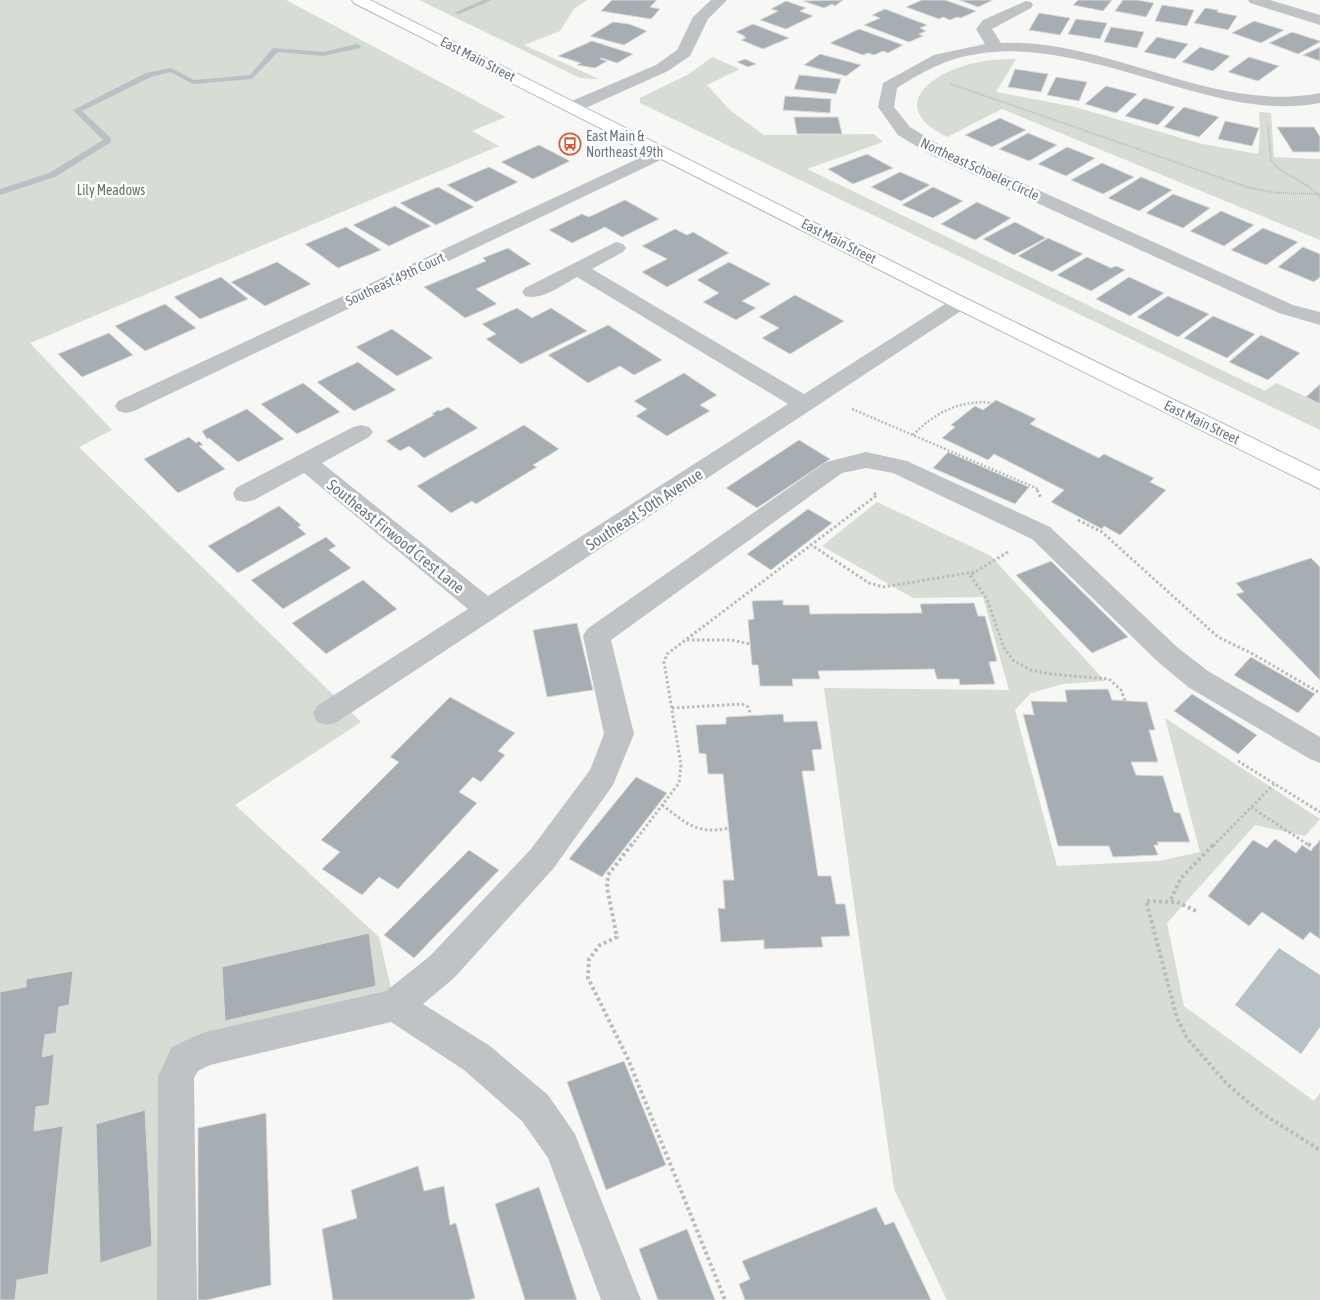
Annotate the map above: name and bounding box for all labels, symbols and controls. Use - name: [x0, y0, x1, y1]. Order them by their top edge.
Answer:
- street label: East Main Street: [438, 33, 518, 85]
- place label: East Main & Northeast 49th: [586, 128, 663, 160]
- bus stop icon: East Main & Northeast 49th: [558, 132, 582, 156]
- street label: Northeast Schoeler Circle: [918, 135, 1042, 203]
- park label: Lily Meadows: [77, 182, 145, 198]
- street label: East Main Street: [799, 215, 879, 267]
- street label: Southeast 49th Court: [343, 249, 447, 309]
- street label: East Main Street: [1162, 397, 1242, 447]
- street label: Southeast 50th Avenue: [582, 465, 706, 553]
- street label: Southeast Firwood Crest Lane: [324, 475, 468, 597]

